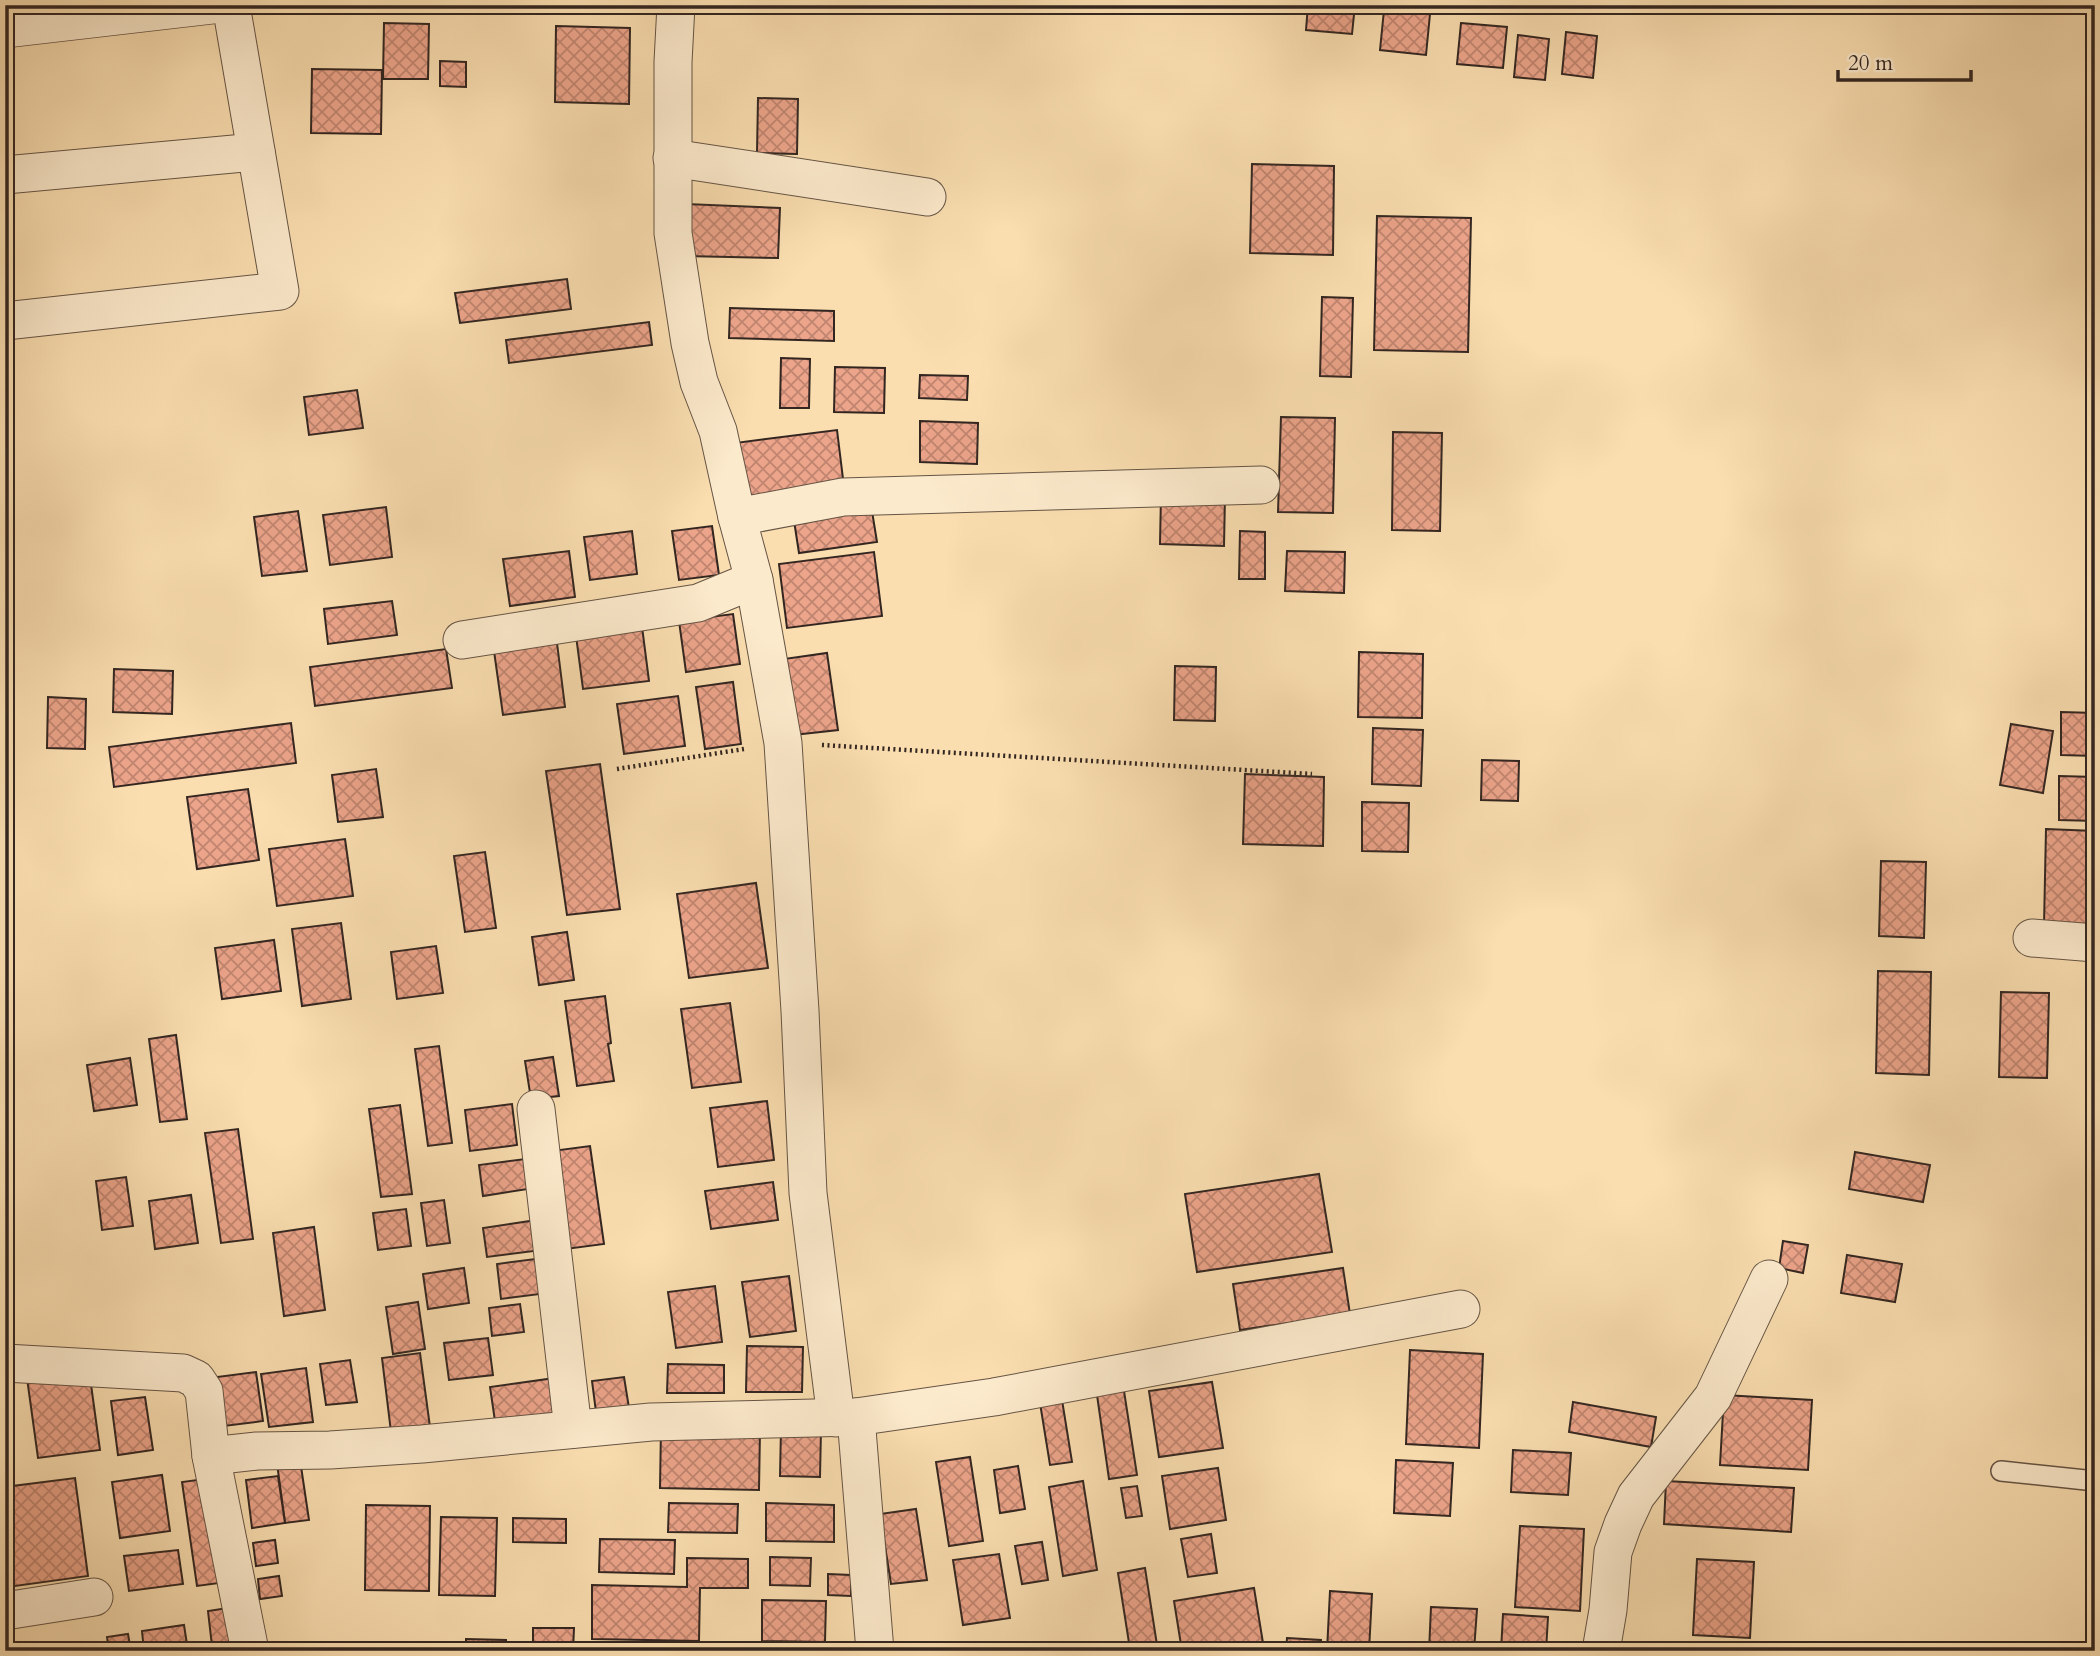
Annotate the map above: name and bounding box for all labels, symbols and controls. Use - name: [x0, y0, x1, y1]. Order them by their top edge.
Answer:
- scale bar: [1838, 38, 1970, 82]
- text: 20 m: [1848, 49, 1893, 78]

